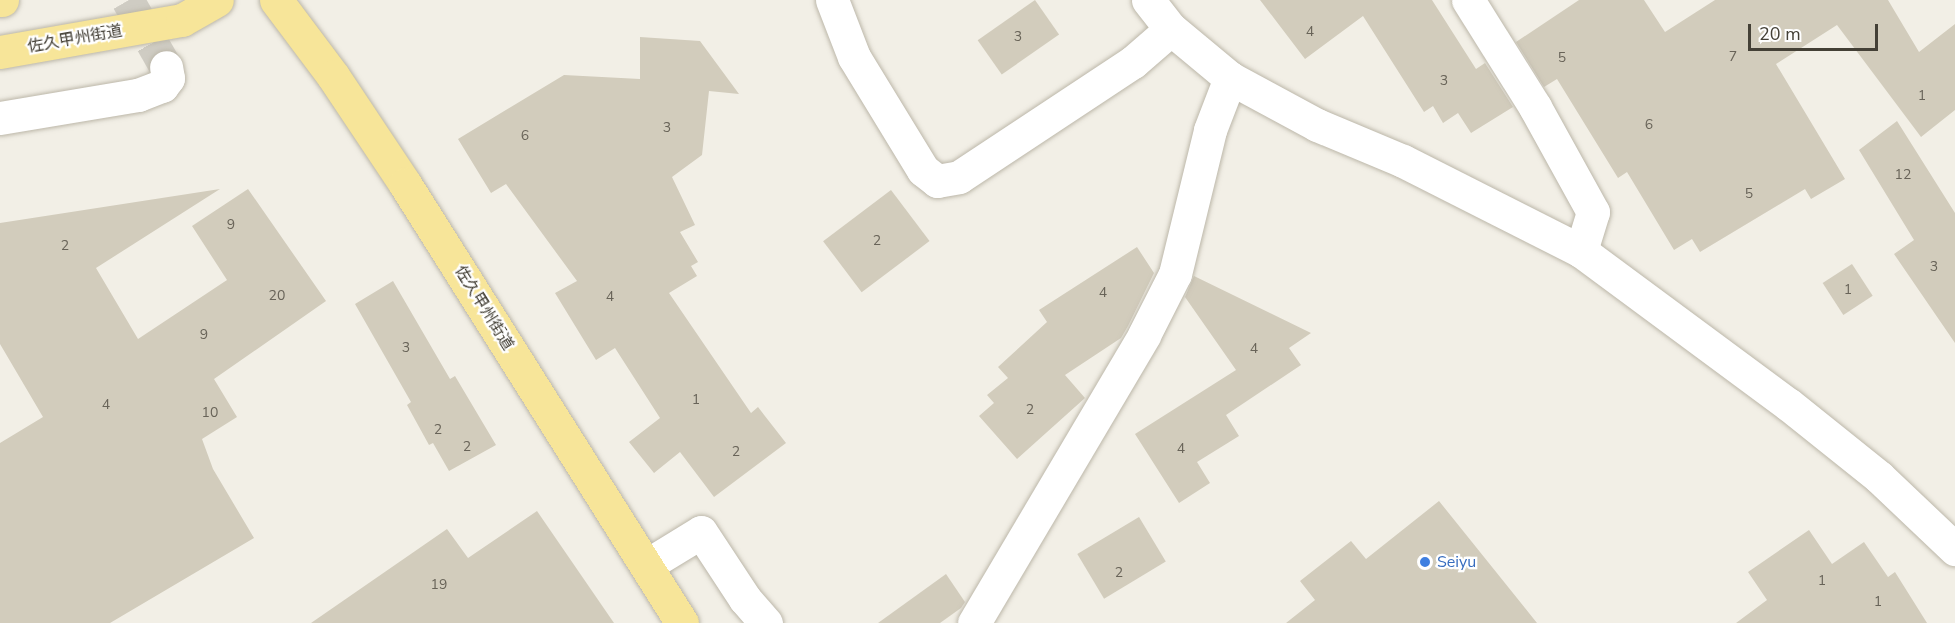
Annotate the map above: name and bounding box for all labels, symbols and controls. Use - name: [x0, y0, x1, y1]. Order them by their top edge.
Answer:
- scale bar: [1751, 12, 1882, 50]
- street label: 佐久甲州街道: [26, 21, 124, 57]
- text: 20 m: [1759, 22, 1801, 46]
- house number: 4: [1306, 24, 1314, 40]
- house number: 3: [1014, 29, 1022, 45]
- house number: 7: [1729, 49, 1737, 65]
- house number: 5: [1558, 50, 1566, 66]
- house number: 3: [1440, 73, 1448, 89]
- house number: 1: [1918, 88, 1926, 104]
- house number: 6: [1645, 117, 1653, 133]
- house number: 3: [663, 120, 671, 136]
- house number: 6: [521, 128, 529, 144]
- house number: 12: [1895, 167, 1911, 183]
- house number: 5: [1745, 186, 1753, 202]
- house number: 9: [227, 217, 235, 233]
- house number: 2: [873, 233, 881, 249]
- house number: 2: [61, 238, 69, 254]
- house number: 3: [1930, 259, 1938, 275]
- street label: 佐久甲州街道: [450, 262, 518, 354]
- house number: 1: [1844, 282, 1852, 298]
- house number: 4: [1099, 285, 1107, 301]
- house number: 20: [269, 288, 285, 304]
- house number: 4: [606, 289, 614, 305]
- house number: 9: [200, 327, 208, 343]
- house number: 3: [402, 340, 410, 356]
- house number: 4: [1250, 341, 1258, 357]
- house number: 1: [692, 392, 700, 408]
- house number: 4: [102, 397, 110, 413]
- house number: 2: [1026, 402, 1034, 418]
- house number: 10: [202, 405, 218, 421]
- house number: 2: [434, 422, 442, 438]
- house number: 2: [463, 439, 471, 455]
- house number: 4: [1177, 441, 1185, 457]
- house number: 2: [732, 444, 740, 460]
- place label: Seiyu: [1437, 552, 1476, 572]
- marker: Seiyu: [1418, 555, 1432, 569]
- house number: 2: [1115, 565, 1123, 581]
- house number: 1: [1818, 573, 1826, 589]
- house number: 19: [431, 577, 447, 593]
- house number: 1: [1874, 594, 1882, 610]

